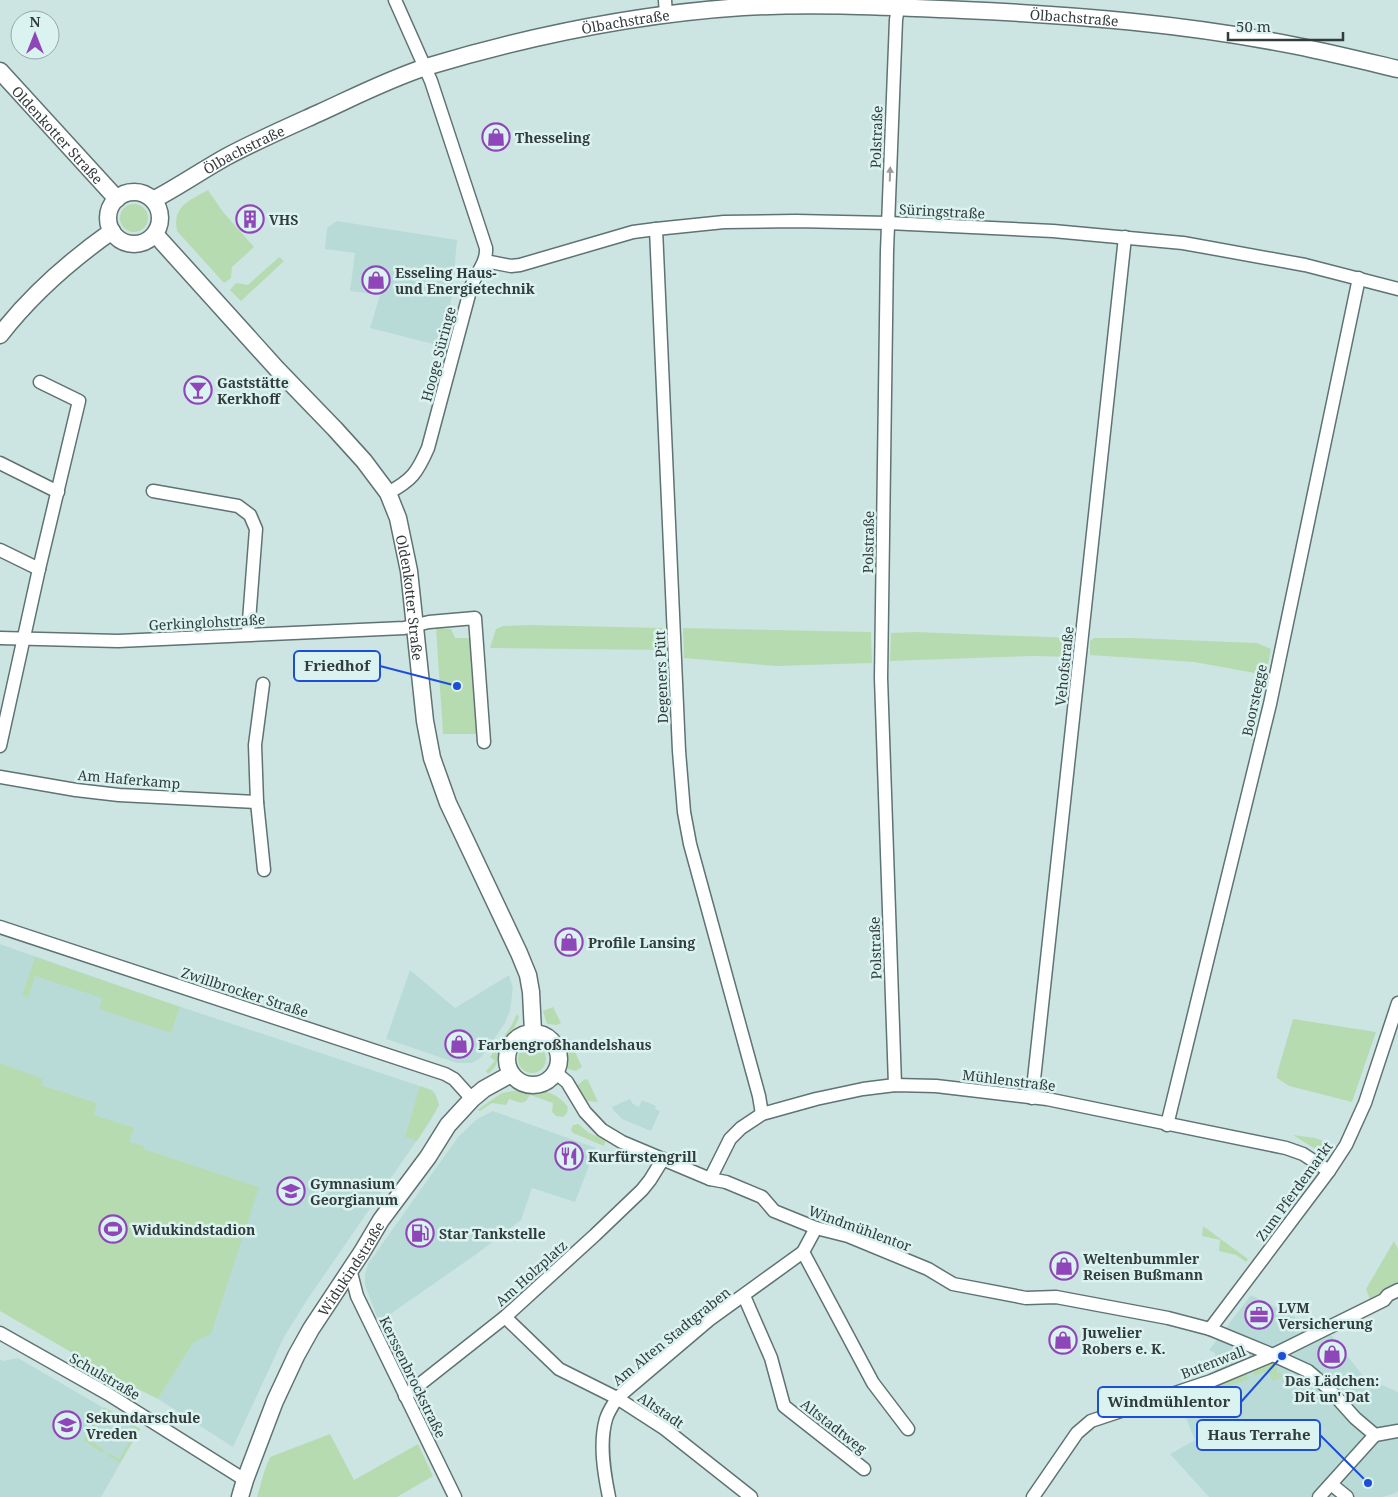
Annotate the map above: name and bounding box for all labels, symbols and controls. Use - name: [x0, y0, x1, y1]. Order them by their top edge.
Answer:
- street label: Ölbachstraße: [1029, 4, 1119, 30]
- street label: Ölbachstraße: [580, 5, 671, 38]
- north arrow: [10, 10, 60, 60]
- scale bar: [1228, 10, 1343, 42]
- text: N: [29, 12, 41, 31]
- text: 50 m: [1236, 16, 1271, 36]
- street label: Oldenkotter Straße: [8, 81, 108, 188]
- street label: Polstraße: [865, 105, 887, 169]
- street label: Ölbachstraße: [199, 120, 287, 178]
- shop icon: Thesseling: [481, 122, 511, 152]
- place label: Thesseling: [515, 128, 590, 147]
- one-way arrow: [886, 166, 894, 182]
- street label: Süringstraße: [898, 199, 986, 223]
- building icon: VHS: [235, 204, 265, 234]
- place label: VHS: [269, 210, 298, 229]
- place label: Esseling Haus- und Energietechnik: [395, 263, 535, 298]
- shop icon: Esseling Haus- und Energietechnik: [361, 265, 391, 295]
- street label: Hooge Süringe: [416, 304, 460, 404]
- place label: Gaststätte Kerkhoff: [217, 373, 289, 408]
- bar icon: Gaststätte Kerkhoff: [183, 375, 213, 405]
- street label: Polstraße: [858, 510, 878, 574]
- street label: Oldenkotter Straße: [392, 533, 428, 661]
- street label: Gerkinglohstraße: [148, 609, 266, 635]
- street label: Vehofstraße: [1050, 625, 1078, 707]
- street label: Degeners Pütt: [650, 630, 672, 724]
- callout: Friedhof: [294, 651, 380, 681]
- text: Friedhof: [304, 655, 372, 675]
- street label: Boorstegge: [1237, 662, 1271, 738]
- street label: Am Haferkamp: [77, 765, 181, 793]
- street label: Polstraße: [864, 916, 886, 980]
- shop icon: Profile Lansing: [554, 927, 584, 957]
- place label: Profile Lansing: [588, 933, 695, 952]
- street label: Zwillbrocker Straße: [179, 962, 311, 1022]
- shop icon: Farbengroßhandelshaus: [444, 1029, 474, 1059]
- place label: Farbengroßhandelshaus: [478, 1035, 652, 1054]
- street label: Mühlenstraße: [961, 1065, 1057, 1095]
- street label: Zum Pferdemarkt: [1251, 1137, 1337, 1245]
- restaurant icon: Kurfürstengrill: [554, 1141, 584, 1171]
- place label: Kurfürstengrill: [588, 1147, 697, 1166]
- place label: Gymnasium Georgianum: [310, 1174, 399, 1209]
- school or university icon: Gymnasium Georgianum: [276, 1176, 306, 1206]
- street label: Windmühlentor: [806, 1201, 914, 1256]
- sports icon: Widukindstadion: [98, 1214, 128, 1244]
- street label: Widukindstraße: [313, 1218, 388, 1319]
- fuel station icon: Star Tankstelle: [405, 1218, 435, 1248]
- place label: Widukindstadion: [132, 1220, 255, 1239]
- place label: Star Tankstelle: [439, 1224, 546, 1243]
- street label: Am Holzplatz: [491, 1236, 571, 1310]
- place label: Weltenbummler Reisen Bußmann: [1083, 1249, 1203, 1284]
- shop icon: Weltenbummler Reisen Bußmann: [1049, 1251, 1079, 1281]
- street label: Am Alten Stadtgraben: [608, 1282, 734, 1390]
- place label: LVM Versicherung: [1278, 1298, 1373, 1333]
- office icon: LVM Versicherung: [1244, 1300, 1274, 1330]
- street label: Kerssenbrockstraße: [375, 1313, 451, 1441]
- place label: Juwelier Robers e. K.: [1081, 1323, 1166, 1358]
- shop icon: Juwelier Robers e. K.: [1048, 1325, 1078, 1355]
- shop icon: Das Lädchen: Dit un' Dat: [1317, 1339, 1347, 1369]
- street label: Butenwall: [1178, 1341, 1249, 1383]
- street label: Schulstraße: [66, 1348, 144, 1404]
- place label: Das Lädchen: Dit un' Dat: [1285, 1371, 1379, 1406]
- callout: Windmühlentor: [1098, 1387, 1241, 1417]
- street label: Altstadt: [634, 1388, 688, 1432]
- text: Windmühlentor: [1108, 1391, 1231, 1411]
- street label: Altstadtweg: [797, 1394, 871, 1458]
- place label: Sekundarschule Vreden: [86, 1408, 200, 1443]
- school or university icon: Sekundarschule Vreden: [52, 1410, 82, 1440]
- callout: Haus Terrahe: [1197, 1420, 1320, 1450]
- text: Haus Terrahe: [1207, 1424, 1311, 1444]

